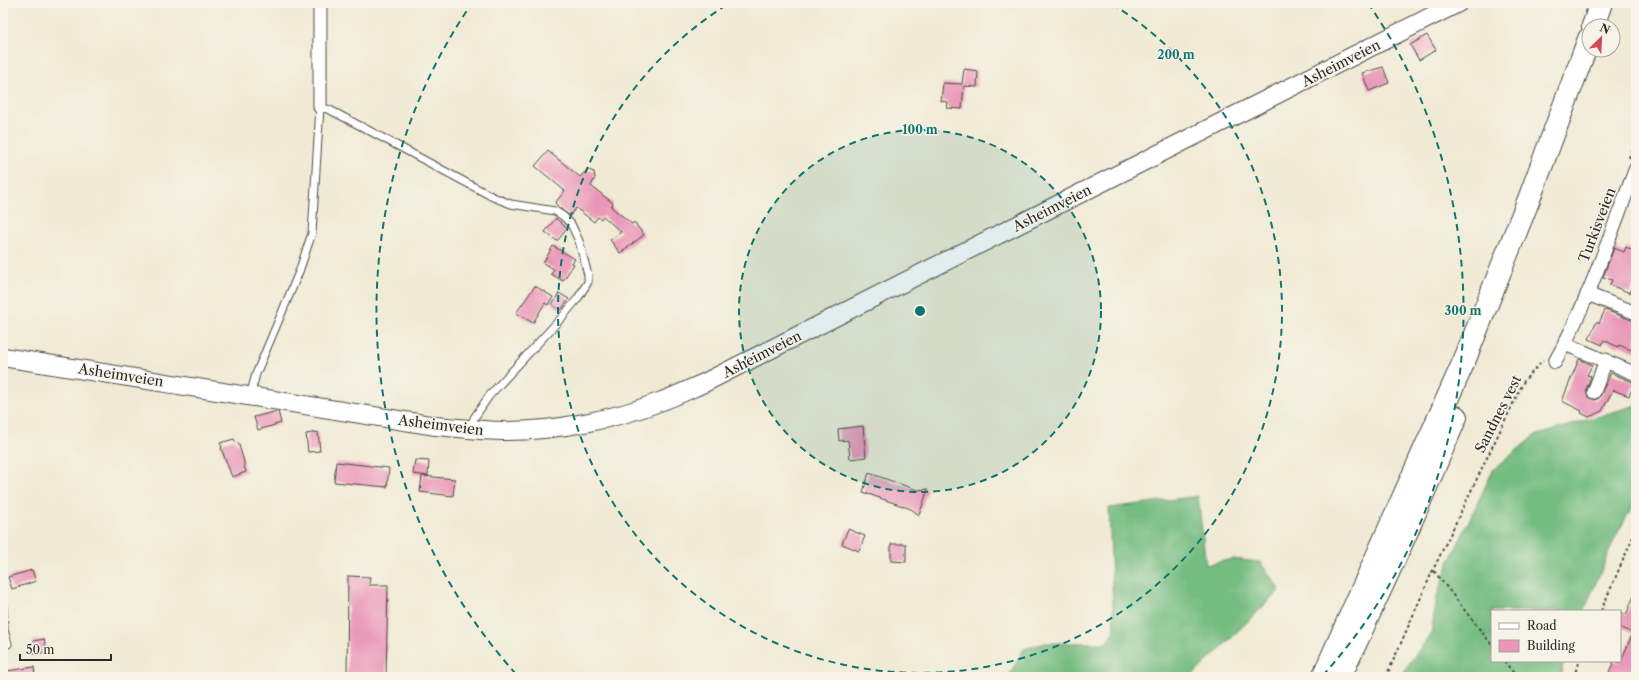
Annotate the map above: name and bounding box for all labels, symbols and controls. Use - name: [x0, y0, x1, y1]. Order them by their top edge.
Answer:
- north arrow: [1581, 18, 1621, 58]
- text: N: [1598, 21, 1613, 37]
- street label: Asheimveien: [1298, 35, 1384, 91]
- text: 200 m: [1157, 47, 1195, 62]
- text: 100 m: [902, 122, 938, 137]
- street label: Asheimveien: [1009, 180, 1095, 236]
- street label: Turkisveien: [1574, 185, 1620, 265]
- text: 300 m: [1444, 303, 1482, 318]
- centre of rings: [913, 304, 927, 318]
- street label: Asheimveien: [719, 326, 805, 382]
- street label: Asheimveien: [76, 359, 165, 391]
- street label: Sandnes vest: [1471, 372, 1525, 456]
- street label: Asheimveien: [396, 411, 485, 439]
- legend: [1491, 610, 1621, 662]
- text: Road: [1527, 618, 1557, 633]
- scale bar: [20, 636, 111, 662]
- text: Building: [1527, 638, 1575, 653]
- text: 50 m: [26, 642, 55, 657]

